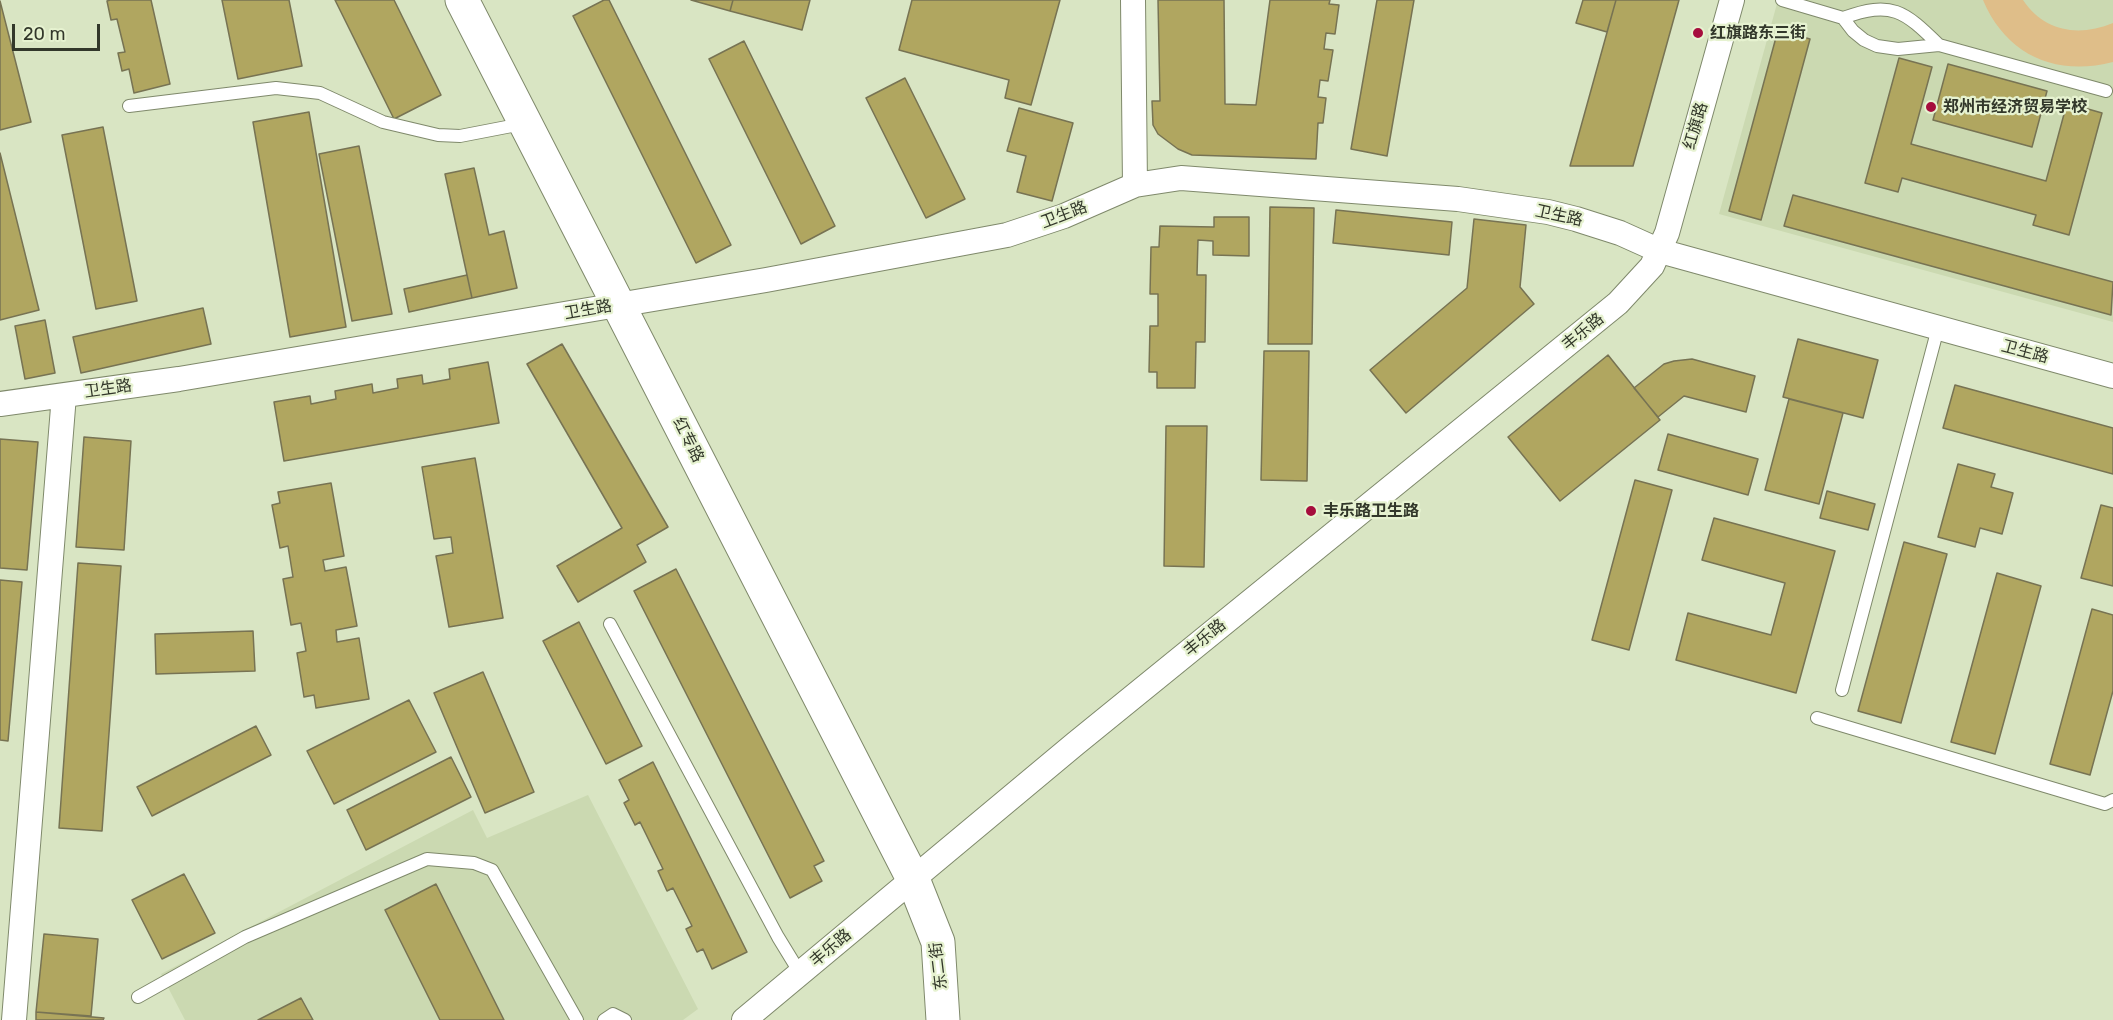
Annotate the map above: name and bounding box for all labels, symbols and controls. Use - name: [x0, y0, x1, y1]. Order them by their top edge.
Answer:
- scale bar: [15, 12, 104, 50]
- text: 20 m: [23, 23, 65, 45]
- place label: 红旗路东三街: [1710, 23, 1806, 43]
- marker: 红旗路东三街: [1691, 26, 1705, 40]
- place label: 郑州市经济贸易学校: [1943, 97, 2087, 117]
- street label: 红旗路: [1680, 100, 1712, 152]
- marker: 郑州市经济贸易学校: [1924, 100, 1938, 114]
- street label: 卫生路: [1038, 197, 1090, 233]
- street label: 卫生路: [1534, 202, 1584, 230]
- street label: 卫生路: [563, 296, 613, 324]
- street label: 丰乐路: [1558, 309, 1608, 355]
- street label: 卫生路: [1999, 337, 2051, 367]
- street label: 卫生路: [83, 376, 133, 402]
- street label: 红专路: [669, 414, 707, 466]
- place label: 丰乐路卫生路: [1323, 501, 1419, 521]
- marker: 丰乐路卫生路: [1304, 504, 1318, 518]
- street label: 丰乐路: [1180, 615, 1230, 661]
- street label: 丰乐路: [806, 925, 856, 971]
- street label: 东二街: [927, 941, 951, 991]

